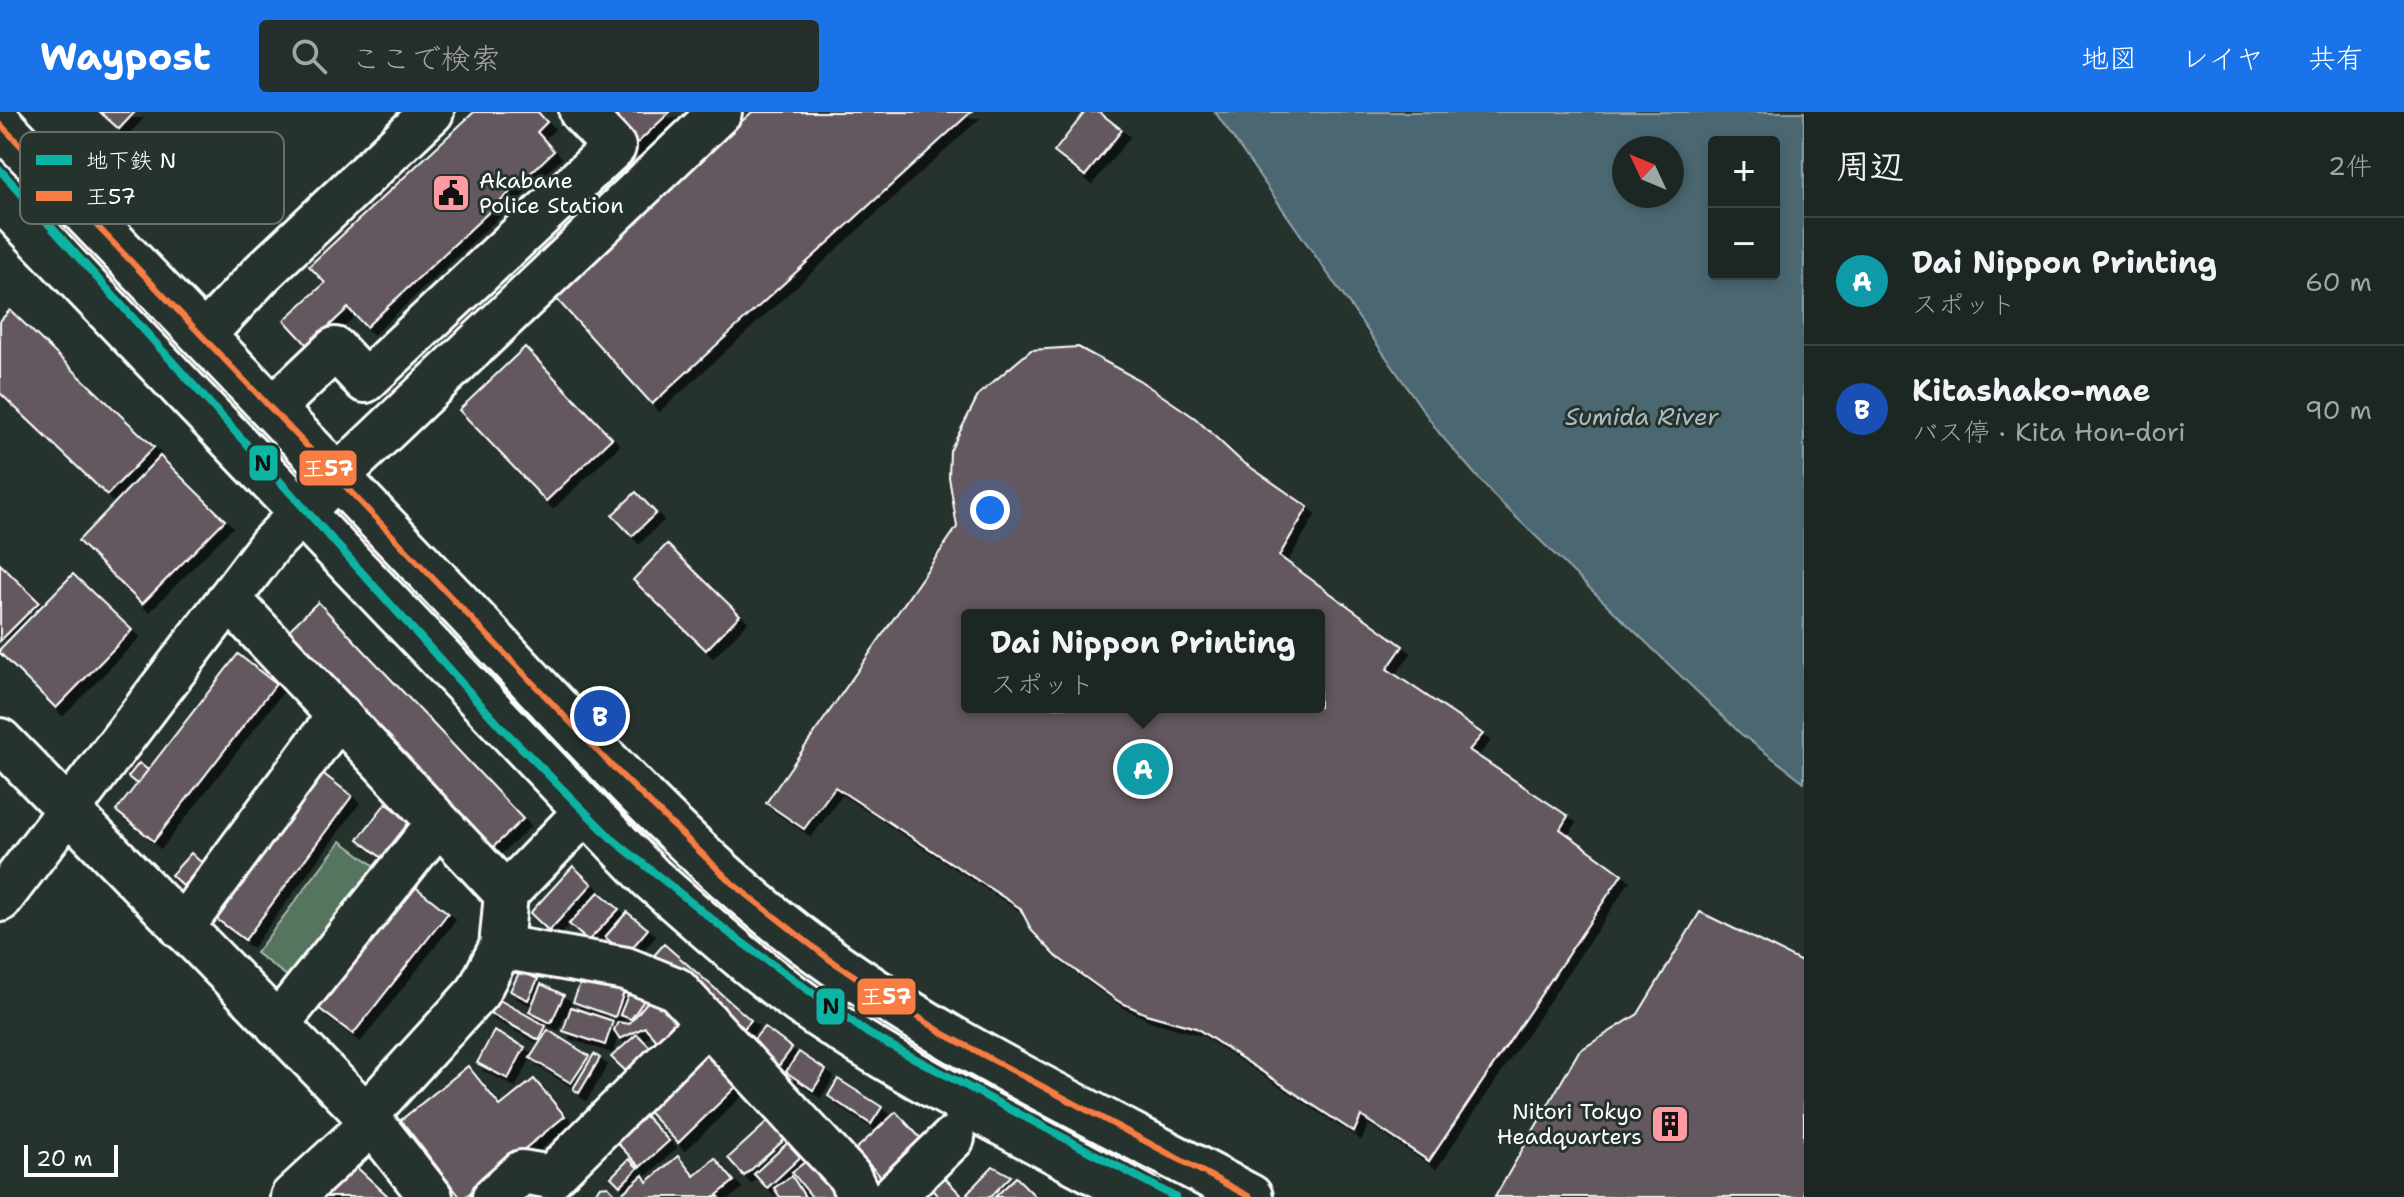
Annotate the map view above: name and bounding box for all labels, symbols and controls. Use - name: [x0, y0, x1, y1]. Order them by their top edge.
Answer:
- search box: [259, 20, 819, 92]
- text: Waypost: [40, 31, 211, 82]
- icon: search: [287, 34, 331, 78]
- text: ここで検索: [351, 38, 501, 79]
- text: 地図: [2081, 39, 2137, 77]
- text: レイヤ: [2181, 39, 2264, 77]
- text: 共有: [2308, 39, 2364, 77]
- legend: [20, 132, 284, 224]
- north arrow: [1612, 136, 1684, 208]
- map controls: [1708, 136, 1780, 280]
- button: +: [1708, 136, 1780, 208]
- text: 周辺: [1836, 143, 1904, 189]
- text: 地下鉄 N: [86, 146, 176, 175]
- text: 2件: [2328, 148, 2372, 183]
- place label: Akabane Police Station: [479, 166, 624, 220]
- public building icon: Akabane Police Station: [430, 172, 472, 214]
- text: 王57: [86, 182, 136, 211]
- button: −: [1708, 208, 1780, 280]
- text: Dai Nippon Printing: [1912, 242, 2217, 283]
- text: A: [1852, 264, 1872, 299]
- text: 60 m: [2305, 264, 2372, 299]
- text: スポット: [1912, 286, 2016, 321]
- text: Kitashako-mae: [1912, 370, 2150, 411]
- text: B: [1854, 392, 1870, 427]
- text: 90 m: [2305, 392, 2372, 427]
- water label: Sumida River: [1565, 401, 1719, 433]
- text: バス停 · Kita Hon-dori: [1912, 414, 2186, 449]
- line badge: N: [248, 444, 279, 482]
- text: N: [254, 449, 272, 478]
- line badge: 王57: [298, 449, 358, 487]
- text: 王57: [303, 454, 353, 483]
- your location: [970, 490, 1010, 530]
- popup: [961, 609, 1325, 713]
- text: Dai Nippon Printing: [990, 622, 1296, 663]
- text: スポット: [990, 666, 1094, 701]
- pin: B: [574, 686, 626, 746]
- pin: A: [1117, 739, 1169, 799]
- line badge: 王57: [856, 977, 917, 1016]
- text: 王57: [861, 982, 911, 1011]
- line badge: N: [815, 987, 846, 1026]
- text: N: [822, 992, 840, 1021]
- place label: Nitori Tokyo Headquarters: [1497, 1097, 1642, 1151]
- building icon: Nitori Tokyo Headquarters: [1649, 1103, 1691, 1145]
- scale bar: [24, 1141, 118, 1177]
- text: 20 m: [36, 1144, 93, 1173]

